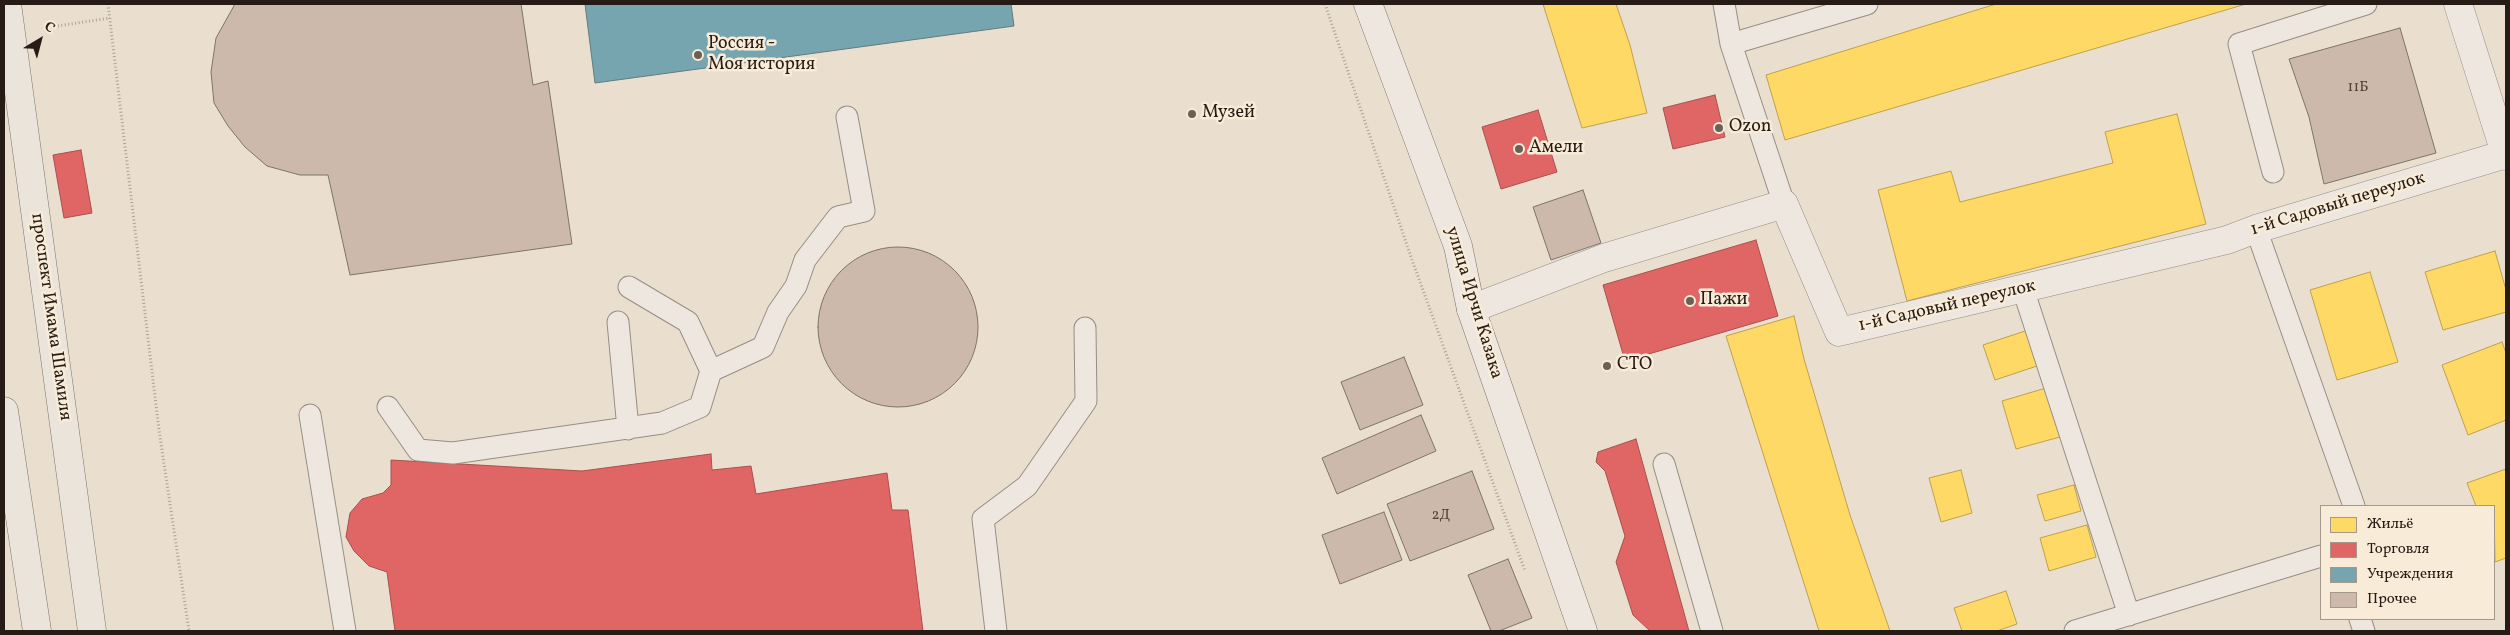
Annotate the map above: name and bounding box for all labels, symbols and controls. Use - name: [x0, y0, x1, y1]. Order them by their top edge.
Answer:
- north arrow: [15, 15, 65, 65]
- text: С: [40, 17, 59, 38]
- place label: Россия - Моя история: [708, 34, 815, 76]
- marker: Россия - Моя история: [692, 49, 704, 61]
- house number: 11Б: [2348, 79, 2368, 97]
- place label: Музей: [1202, 103, 1255, 125]
- marker: Музей: [1186, 108, 1198, 120]
- place label: Ozon: [1729, 117, 1771, 139]
- marker: Ozon: [1713, 122, 1725, 134]
- place label: Амели: [1529, 138, 1583, 160]
- marker: Амели: [1513, 143, 1525, 155]
- street label: 1-й Садовый переулок: [2248, 168, 2428, 242]
- street label: проспект Имама Шамиля: [25, 212, 75, 422]
- street label: улица Ирчи Казака: [1440, 224, 1506, 382]
- street label: 1-й Садовый переулок: [1856, 276, 2038, 338]
- place label: Пажи: [1700, 290, 1747, 312]
- marker: Пажи: [1684, 295, 1696, 307]
- place label: СТО: [1617, 355, 1652, 377]
- marker: СТО: [1601, 360, 1613, 372]
- legend: [2320, 505, 2495, 620]
- house number: 2Д: [1432, 507, 1450, 525]
- text: Жильё: [2367, 514, 2413, 535]
- text: Торговля: [2367, 539, 2429, 560]
- text: Учреждения: [2367, 564, 2453, 585]
- text: Прочее: [2367, 589, 2417, 610]

